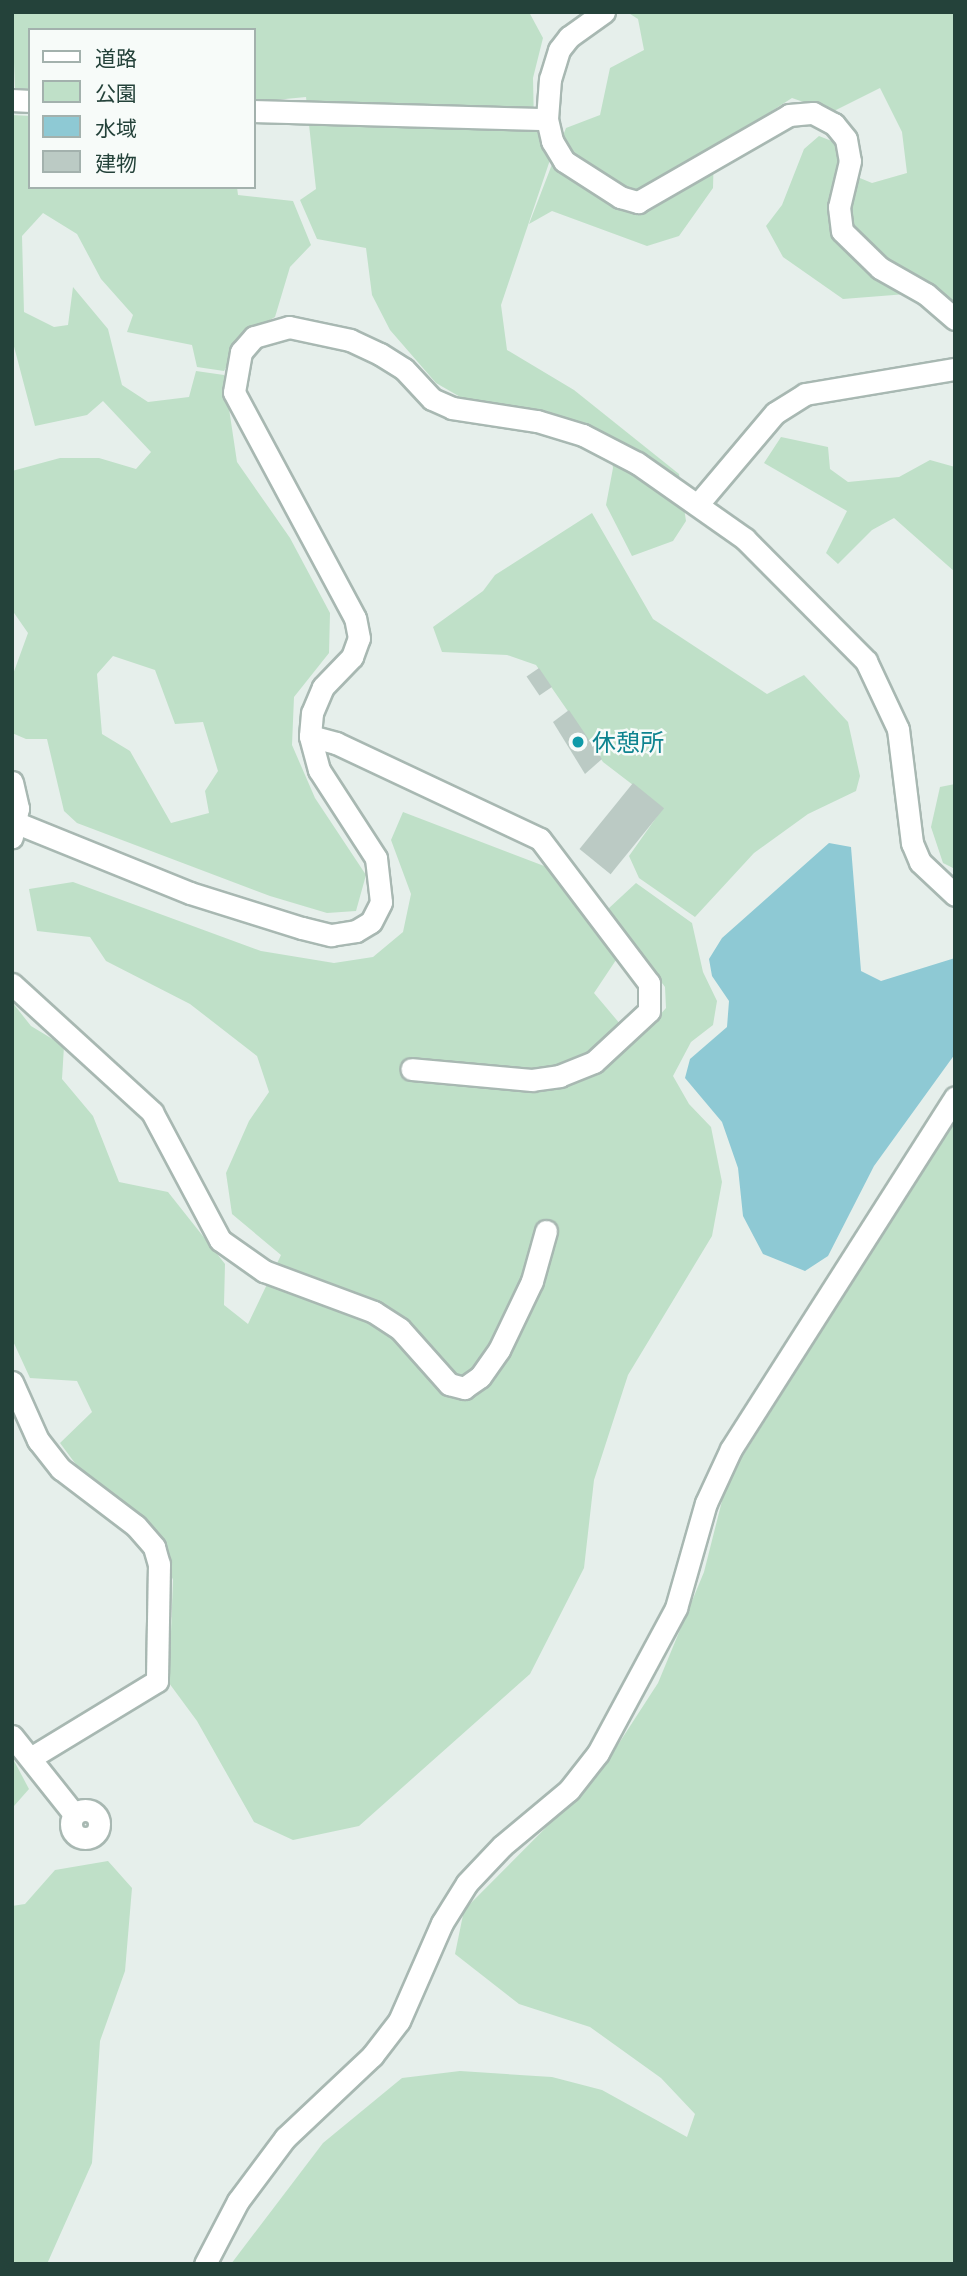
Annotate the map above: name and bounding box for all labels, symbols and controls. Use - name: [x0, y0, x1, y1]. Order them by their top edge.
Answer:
- legend: [28, 28, 256, 189]
- text: 道路: [95, 45, 137, 70]
- text: 公園: [95, 80, 137, 105]
- text: 水域: [95, 115, 137, 140]
- text: 建物: [95, 150, 137, 175]
- place label: 休憩所: [592, 728, 664, 756]
- marker: 休憩所: [570, 734, 586, 750]

